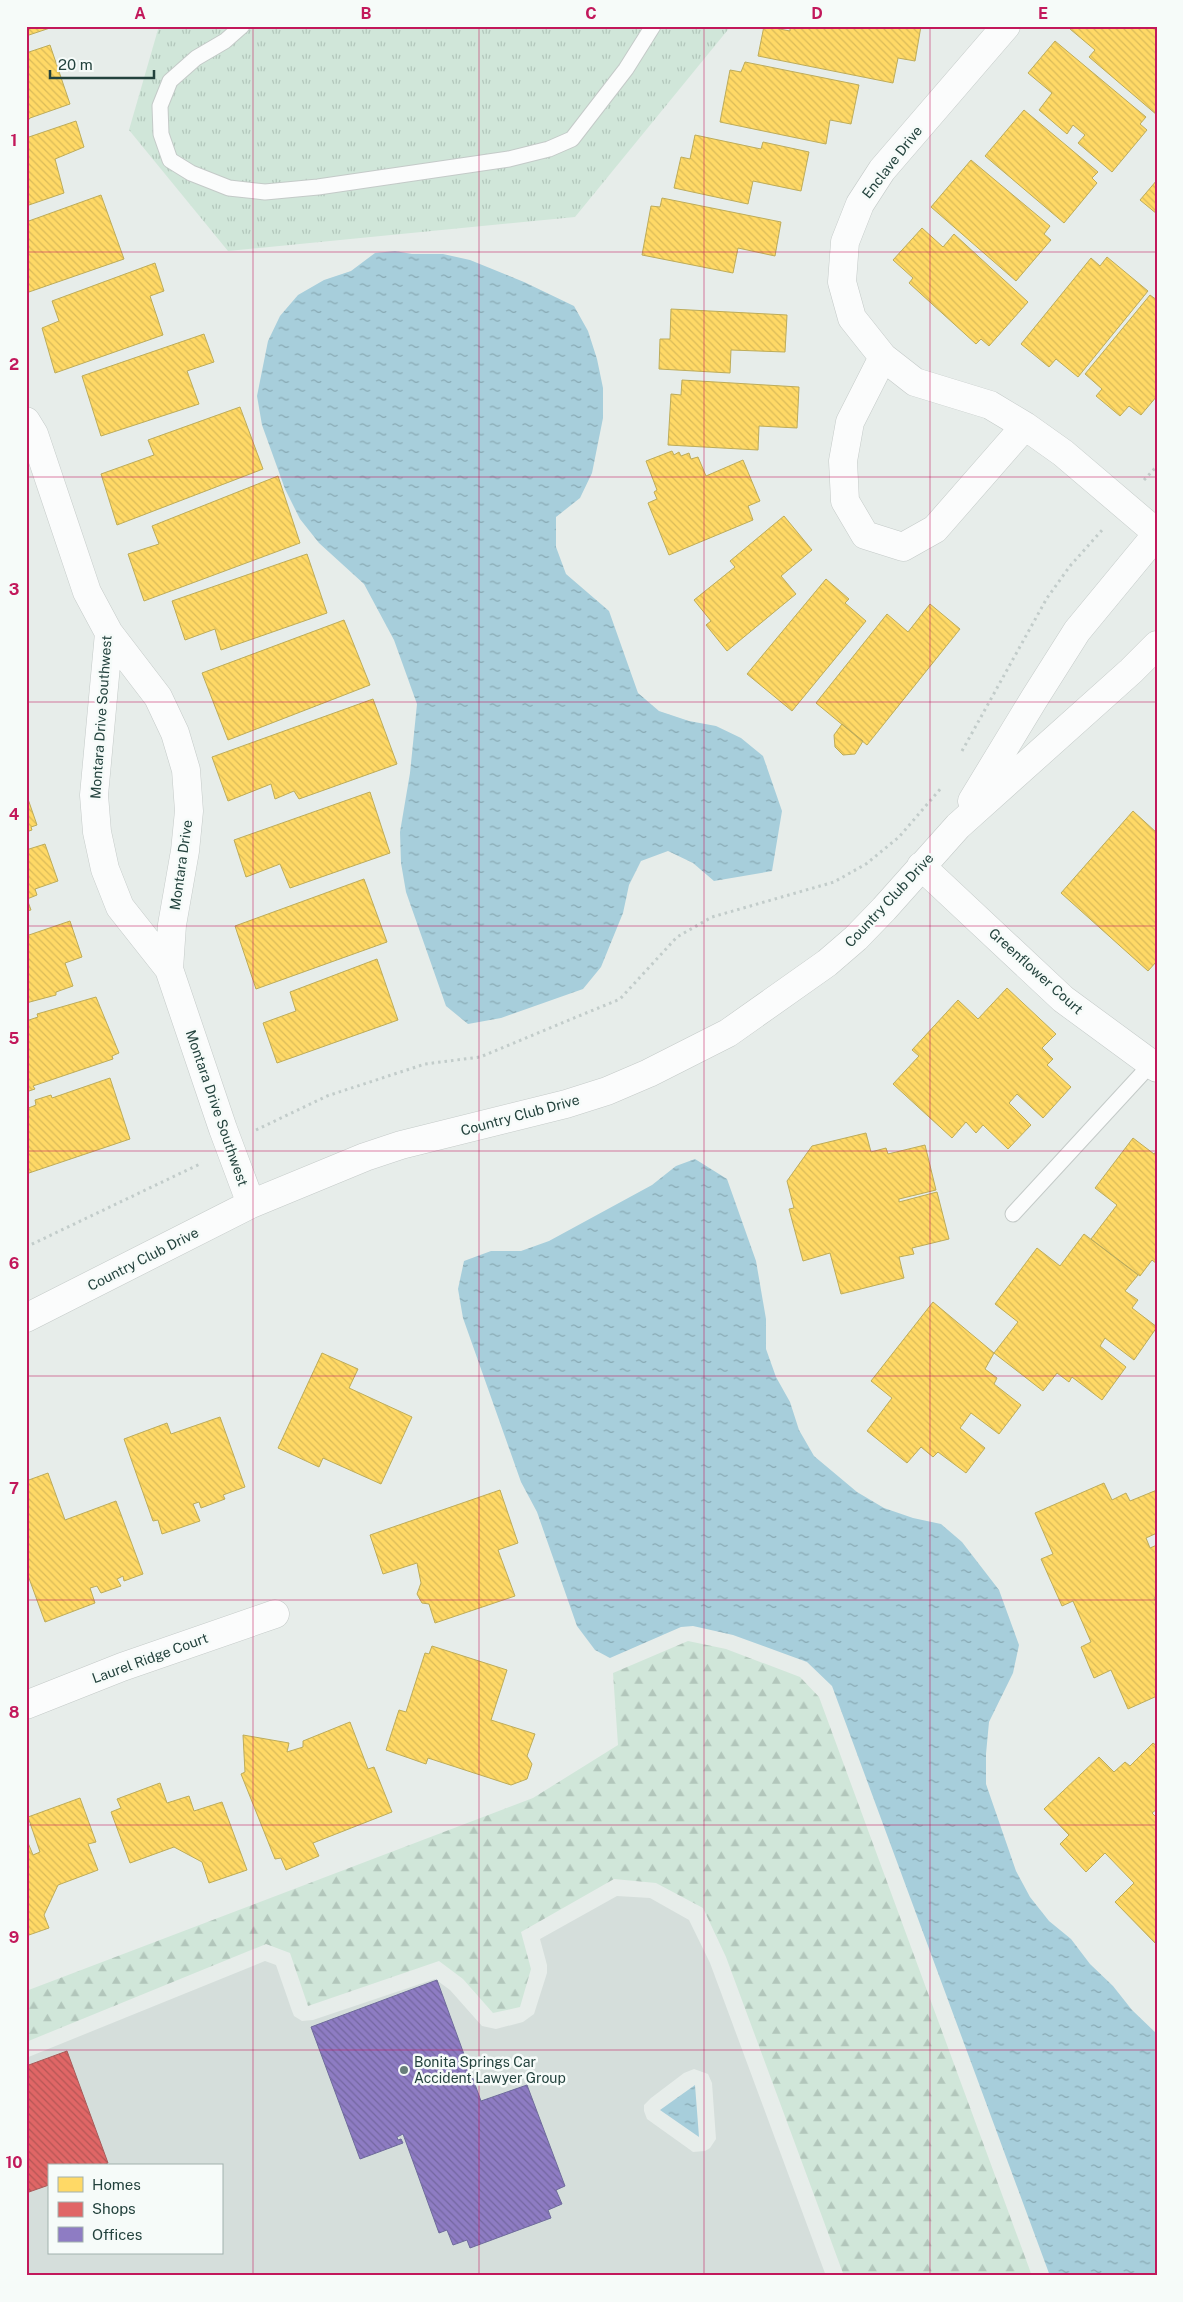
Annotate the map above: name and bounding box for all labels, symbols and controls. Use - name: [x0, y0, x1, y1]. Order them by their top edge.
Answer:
- text: A: [134, 4, 146, 23]
- text: B: [361, 4, 372, 23]
- text: C: [585, 4, 597, 23]
- text: D: [811, 4, 823, 23]
- text: E: [1038, 4, 1048, 23]
- scale bar: [50, 48, 154, 80]
- text: 20 m: [58, 56, 93, 73]
- street label: Enclave Drive: [859, 123, 925, 201]
- text: 1: [11, 131, 17, 150]
- text: 2: [9, 355, 19, 374]
- text: 3: [9, 580, 19, 599]
- street label: Montara Drive Southwest: [87, 635, 115, 799]
- text: 4: [9, 805, 20, 824]
- street label: Montara Drive: [167, 819, 195, 911]
- street label: Country Club Drive: [841, 850, 937, 950]
- street label: Greenflower Court: [986, 925, 1086, 1017]
- street label: Montara Drive Southwest: [183, 1028, 251, 1188]
- text: 5: [9, 1029, 20, 1048]
- street label: Country Club Drive: [459, 1091, 581, 1139]
- street label: Country Club Drive: [85, 1224, 201, 1294]
- text: 6: [9, 1254, 19, 1273]
- text: 7: [9, 1479, 19, 1498]
- street label: Laurel Ridge Court: [90, 1630, 210, 1686]
- text: 8: [9, 1703, 20, 1722]
- text: 9: [9, 1928, 19, 1947]
- place label: Bonita Springs Car Accident Lawyer Group: [414, 2054, 566, 2086]
- marker: Bonita Springs Car Accident Lawyer Group: [398, 2064, 410, 2076]
- text: 10: [5, 2153, 23, 2172]
- legend: [48, 2164, 222, 2254]
- text: Homes: [92, 2176, 141, 2193]
- text: Shops: [92, 2200, 136, 2217]
- text: Offices: [92, 2226, 142, 2243]

